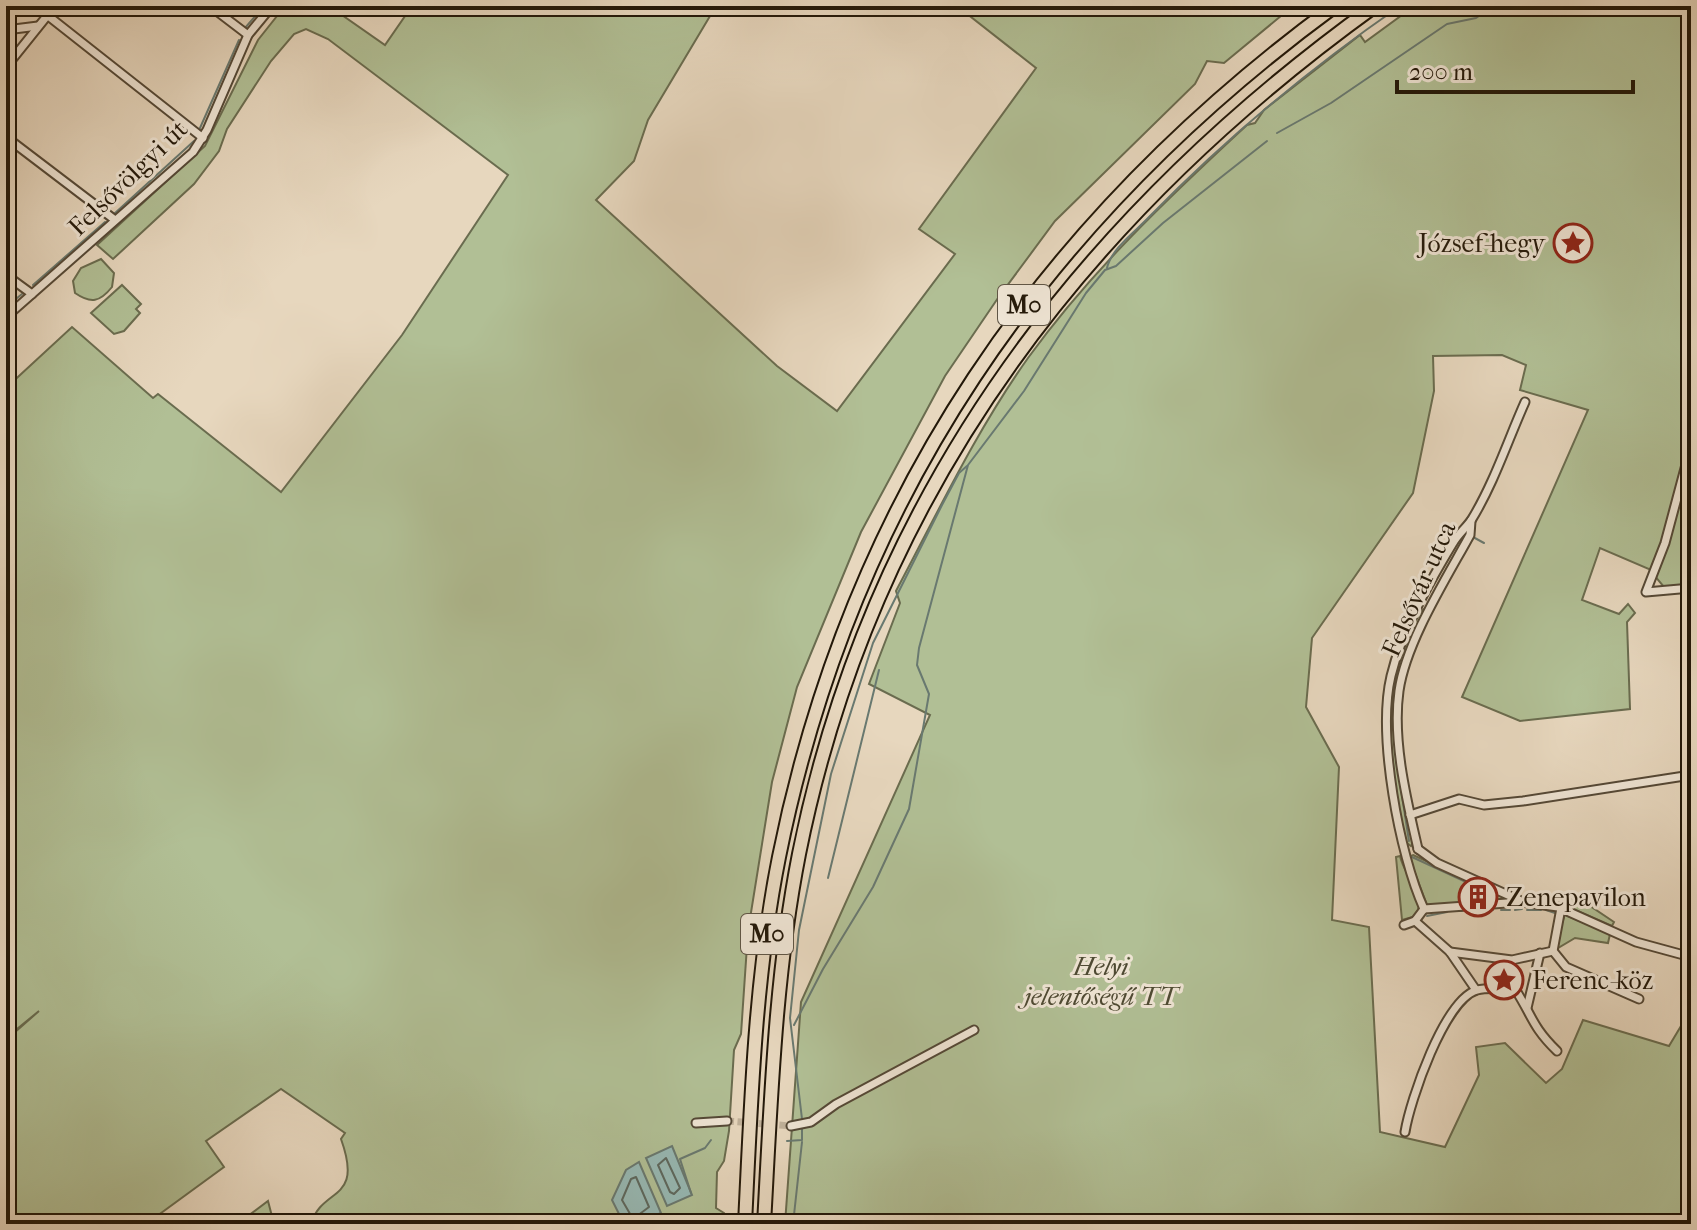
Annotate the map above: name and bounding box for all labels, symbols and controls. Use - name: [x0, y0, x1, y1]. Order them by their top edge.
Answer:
- scale bar: [1397, 44, 1633, 94]
- text: 200 m: [1409, 58, 1473, 86]
- street label: Felsővölgyi út: [62, 113, 194, 242]
- place icon: József-hegy: [1552, 222, 1594, 264]
- place label: József-hegy: [1416, 228, 1546, 259]
- road number: M0: [998, 285, 1050, 325]
- street label: Felsővár utca: [1375, 516, 1463, 661]
- building icon: Zenepavilon: [1457, 876, 1499, 918]
- place label: Zenepavilon: [1506, 882, 1646, 913]
- road number: M0: [741, 914, 793, 954]
- park label: Helyi jelentőségű TT: [1018, 951, 1181, 1012]
- place icon: Ferenc-köz: [1483, 959, 1525, 1001]
- place label: Ferenc-köz: [1532, 965, 1653, 996]

